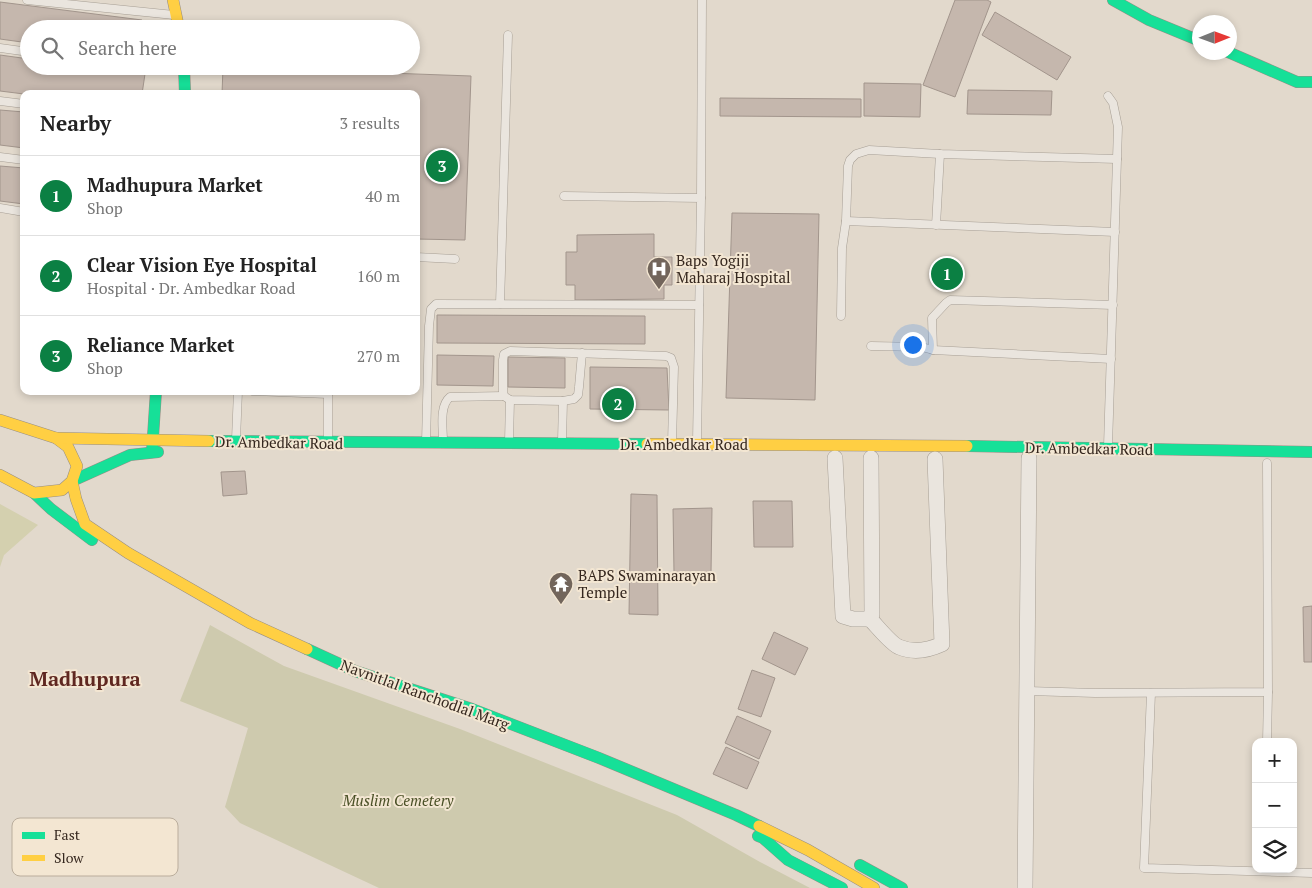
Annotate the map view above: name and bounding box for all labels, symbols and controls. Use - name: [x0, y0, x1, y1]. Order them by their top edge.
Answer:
- north arrow: [1192, 15, 1237, 60]
- search box: [20, 20, 420, 75]
- icon: search: [38, 34, 66, 62]
- text: Search here: [78, 35, 177, 60]
- text: Nearby: [40, 109, 111, 137]
- text: 3 results: [340, 112, 400, 134]
- pin: 3: [426, 147, 458, 185]
- text: Madhupura Market: [87, 172, 263, 197]
- text: 1: [51, 185, 61, 207]
- text: 40 m: [365, 185, 400, 207]
- text: Shop: [87, 197, 123, 219]
- place label: Baps Yogiji Maharaj Hospital: [676, 250, 791, 287]
- text: Clear Vision Eye Hospital: [87, 252, 317, 277]
- pin: 1: [931, 255, 963, 293]
- hospital icon: Baps Yogiji Maharaj Hospital: [646, 256, 672, 290]
- text: 2: [51, 265, 61, 287]
- text: 160 m: [357, 265, 400, 287]
- text: Hospital · Dr. Ambedkar Road: [87, 277, 295, 299]
- text: Reliance Market: [87, 332, 235, 357]
- your location: [900, 332, 926, 358]
- text: 3: [51, 345, 61, 367]
- text: 270 m: [357, 345, 400, 367]
- text: Shop: [87, 357, 123, 379]
- pin: 2: [602, 385, 634, 423]
- street label: Dr. Ambedkar Road: [215, 431, 343, 453]
- street label: Dr. Ambedkar Road: [620, 434, 748, 454]
- street label: Dr. Ambedkar Road: [1025, 437, 1153, 459]
- place label: BAPS Swaminarayan Temple: [578, 565, 716, 602]
- temple icon: BAPS Swaminarayan Temple: [548, 571, 574, 605]
- street label: Navnitlal Ranchodlal Marg: [338, 654, 513, 734]
- district label: Madhupura: [29, 665, 141, 692]
- map controls: [1252, 738, 1297, 873]
- button: +: [1252, 738, 1297, 783]
- button: −: [1252, 783, 1297, 828]
- park label: Muslim Cemetery: [342, 790, 454, 810]
- legend: [12, 818, 178, 876]
- text: Fast: [54, 825, 81, 844]
- button: layers: [1252, 828, 1297, 873]
- text: Slow: [54, 848, 84, 867]

